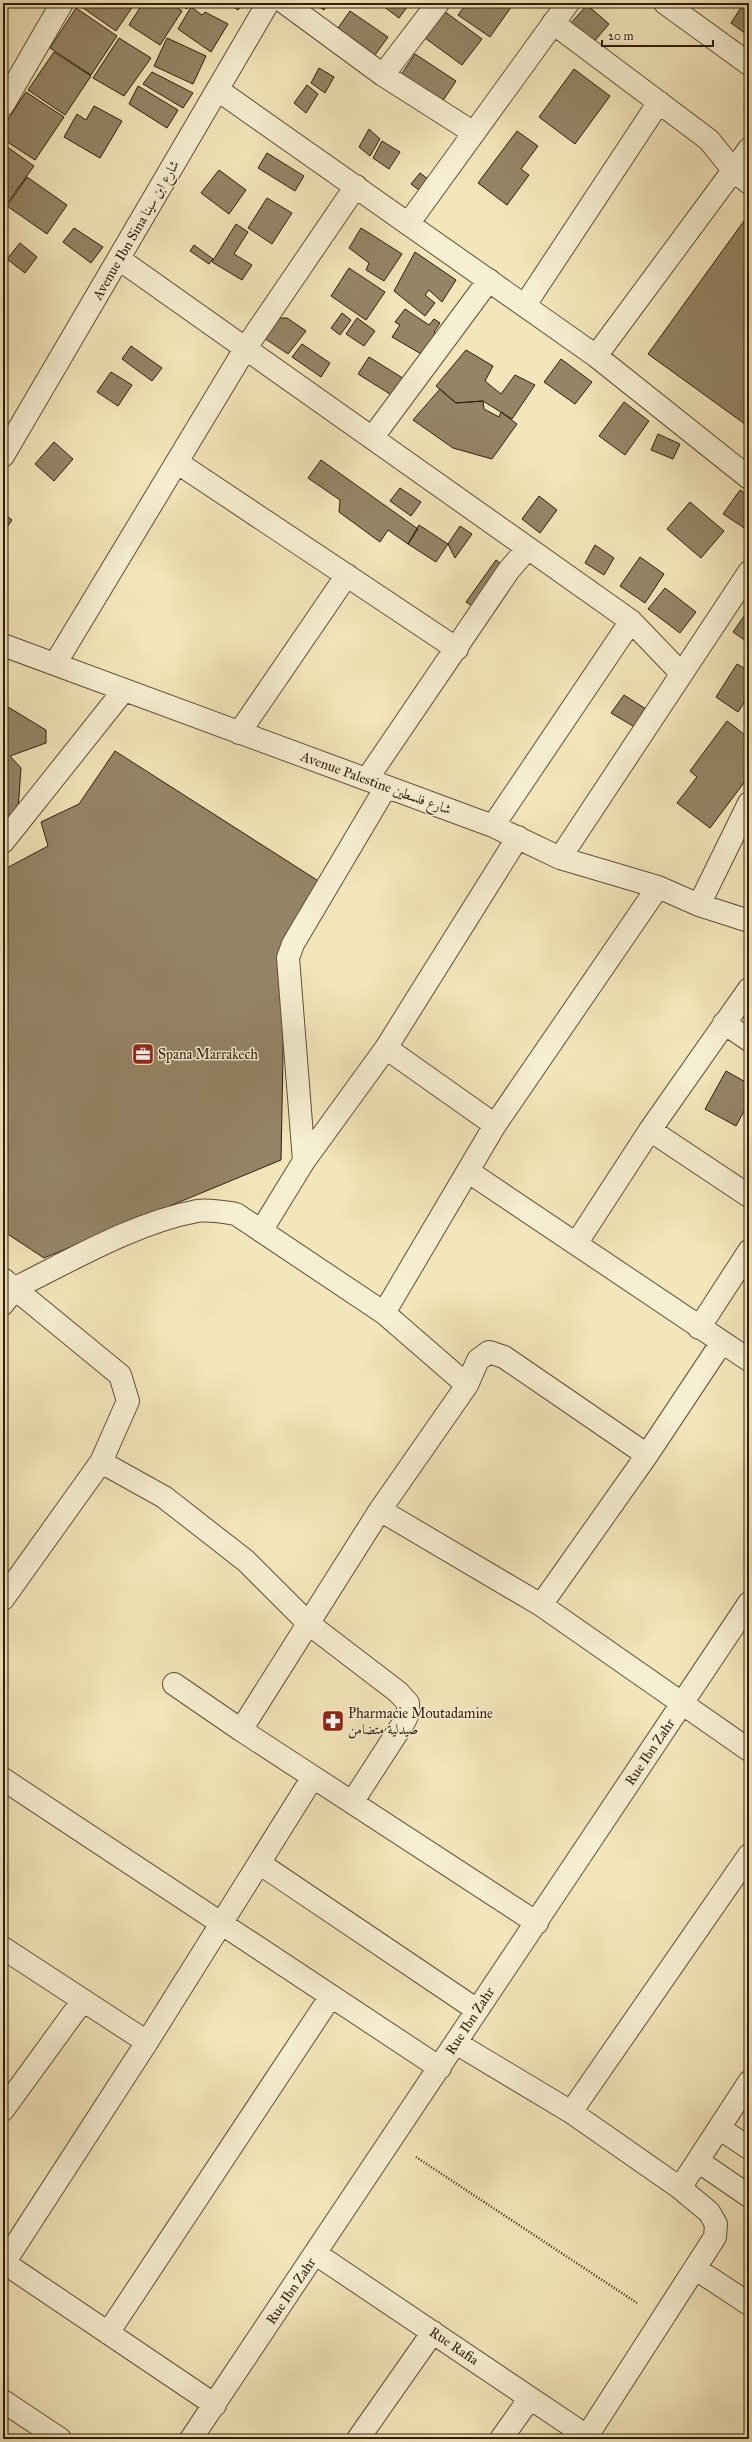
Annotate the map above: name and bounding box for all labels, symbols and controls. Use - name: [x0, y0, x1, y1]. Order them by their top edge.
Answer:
- scale bar: [602, 22, 713, 48]
- text: 20 m: [608, 29, 634, 43]
- street label: Avenue Ibn Sina شارع ابن سينا: [88, 157, 186, 305]
- street label: Avenue Palestine شارع فلسطين: [296, 747, 454, 821]
- office icon: Spana Marrakech: [130, 1041, 156, 1067]
- place label: Spana Marrakech: [158, 1046, 258, 1063]
- place label: Pharmacie Moutadamine صيدلية متضامن: [348, 1705, 493, 1739]
- pharmacy icon: Pharmacie Moutadamine صيدلية متضامن: [320, 1708, 346, 1734]
- street label: Rue Ibn Zahr: [621, 1715, 679, 1789]
- street label: Rue Ibn Zahr: [442, 1983, 499, 2058]
- street label: Rue Ibn Zahr: [262, 2254, 320, 2328]
- street label: Rue Rafia: [426, 2323, 482, 2369]

